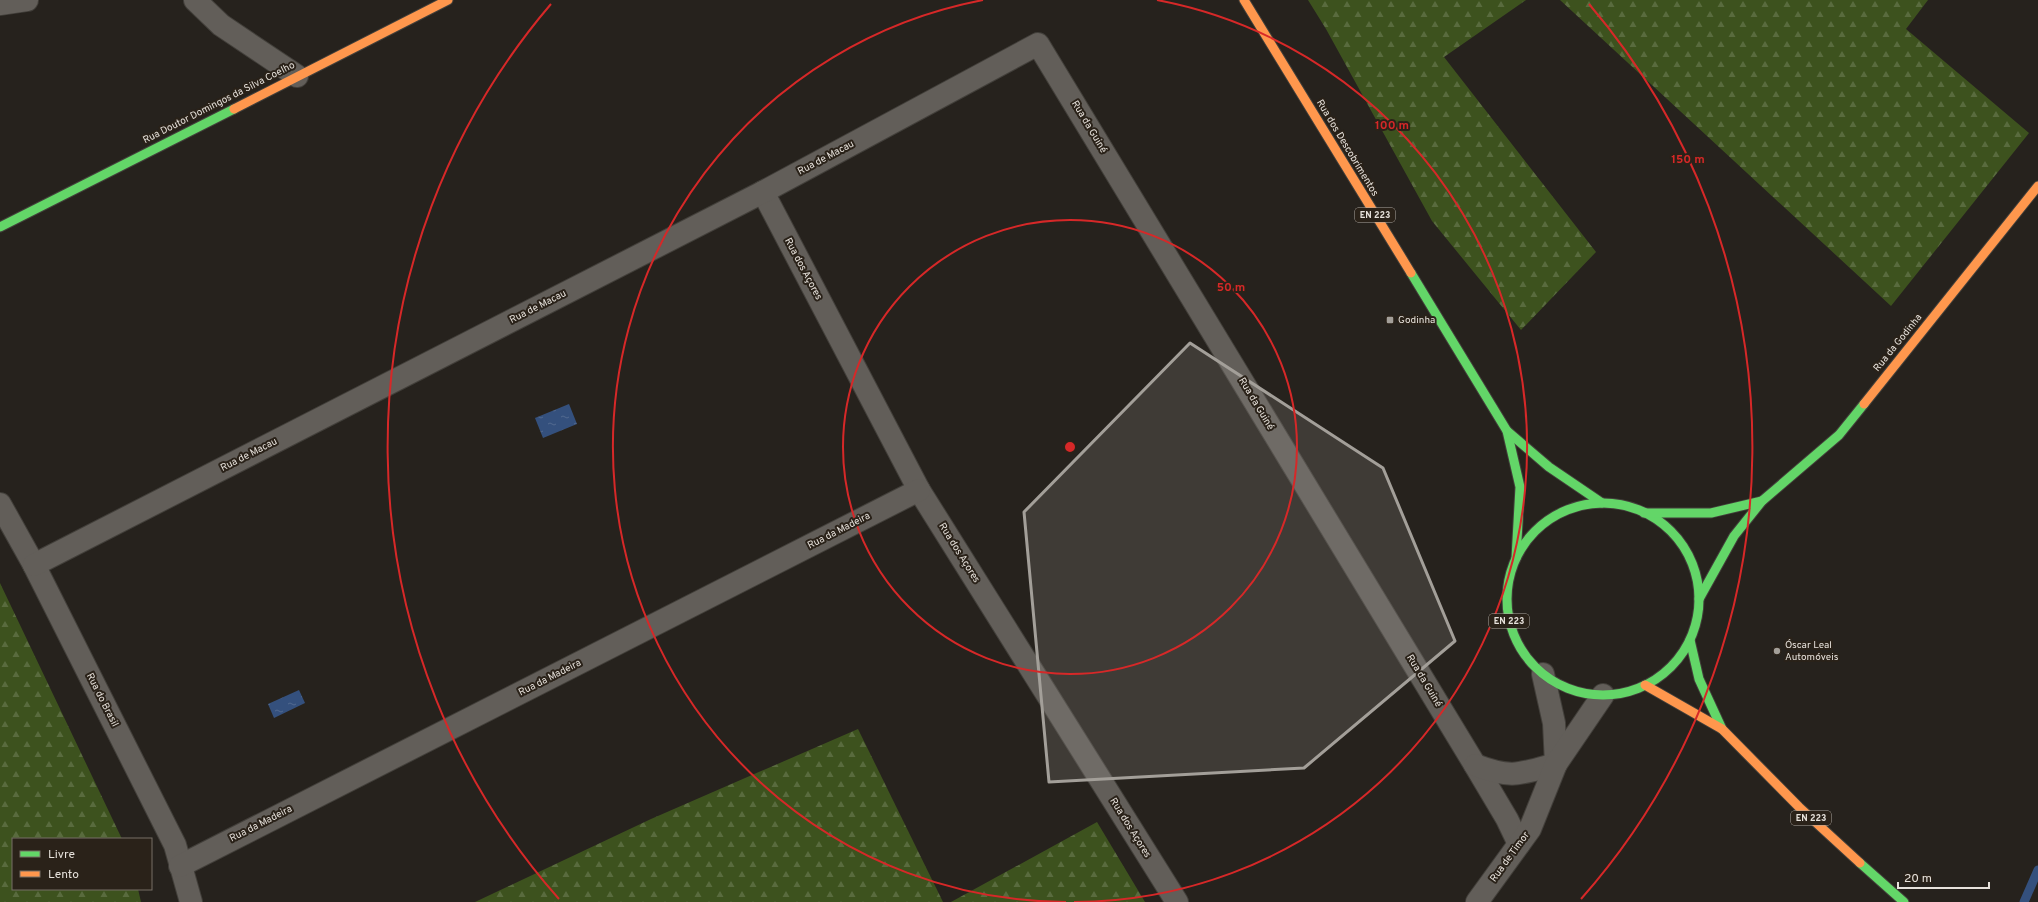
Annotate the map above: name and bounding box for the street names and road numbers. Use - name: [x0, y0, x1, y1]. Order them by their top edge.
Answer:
- street label: Rua Doutor Domingos da Silva Coelho: [141, 59, 298, 147]
- street label: Rua dos Descobrimentos: [1313, 97, 1381, 199]
- street label: Rua da Guiné: [1068, 98, 1110, 156]
- street label: Rua de Macau: [796, 138, 856, 178]
- road number: EN 223: [1355, 208, 1395, 222]
- street label: Rua dos Açores: [781, 236, 825, 303]
- street label: Rua de Macau: [507, 287, 569, 327]
- street label: Rua da Godinha: [1871, 312, 1925, 374]
- street label: Rua da Guiné: [1235, 375, 1277, 433]
- street label: Rua de Macau: [218, 435, 280, 475]
- street label: Rua da Madeira: [805, 510, 873, 552]
- street label: Rua dos Açores: [935, 521, 983, 586]
- road number: EN 223: [1489, 614, 1529, 628]
- street label: Rua da Guiné: [1403, 652, 1445, 710]
- street label: Rua da Madeira: [516, 657, 584, 699]
- street label: Rua do Brasil: [83, 671, 121, 729]
- street label: Rua dos Açores: [1106, 796, 1154, 861]
- street label: Rua da Madeira: [227, 803, 295, 845]
- road number: EN 223: [1791, 811, 1831, 825]
- street label: Rua de Timor: [1487, 829, 1533, 885]

